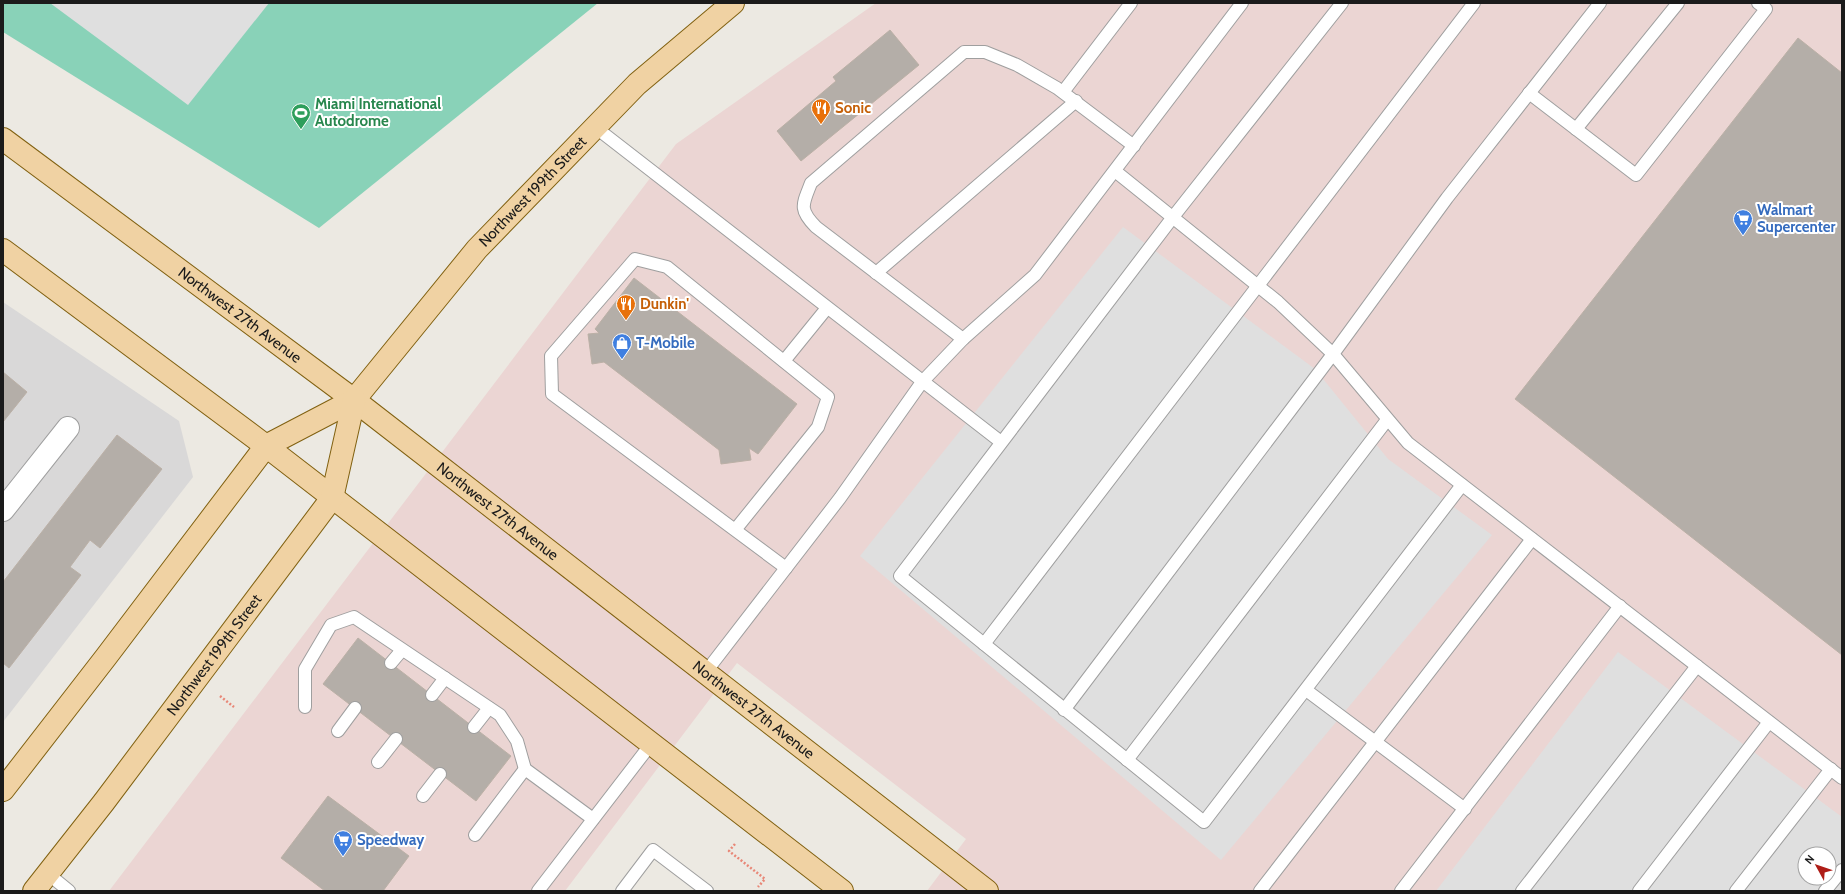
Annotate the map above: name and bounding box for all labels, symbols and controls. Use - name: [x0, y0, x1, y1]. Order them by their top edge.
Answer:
- place label: Miami International Autodrome: [315, 95, 441, 130]
- restaurant icon: Sonic: [810, 97, 832, 125]
- place label: Sonic: [835, 99, 871, 117]
- sports icon: Miami International Autodrome: [290, 102, 312, 130]
- street label: Northwest 199th Street: [475, 133, 590, 251]
- place label: Walmart Supercenter: [1757, 201, 1836, 236]
- supermarket icon: Walmart Supercenter: [1732, 208, 1754, 236]
- street label: Northwest 27th Avenue: [174, 263, 305, 367]
- restaurant icon: Dunkin': [615, 293, 637, 321]
- place label: Dunkin': [640, 295, 689, 313]
- shop icon: T-Mobile: [611, 332, 633, 360]
- place label: T-Mobile: [636, 334, 695, 352]
- street label: Northwest 27th Avenue: [433, 458, 562, 564]
- street label: Northwest 199th Street: [163, 591, 265, 719]
- street label: Northwest 27th Avenue: [689, 657, 818, 763]
- supermarket icon: Speedway: [332, 829, 354, 857]
- place label: Speedway: [357, 831, 425, 849]
- north arrow: [1797, 846, 1837, 886]
- text: N: [1801, 852, 1817, 867]

